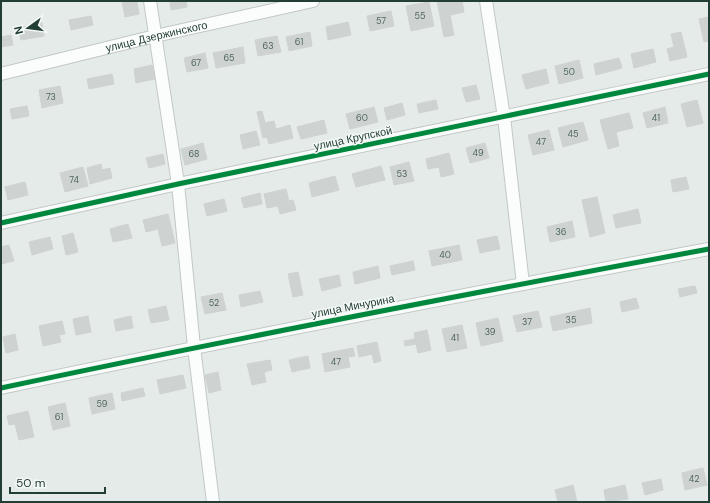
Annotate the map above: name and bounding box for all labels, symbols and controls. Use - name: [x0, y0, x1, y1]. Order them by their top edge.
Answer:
- north arrow: [8, 8, 48, 48]
- house number: 55: [415, 10, 425, 22]
- house number: 57: [376, 15, 386, 27]
- street label: улица Дзержинского: [104, 18, 209, 55]
- text: N: [11, 25, 26, 36]
- house number: 61: [295, 36, 303, 48]
- house number: 63: [263, 40, 273, 52]
- house number: 65: [224, 52, 234, 64]
- house number: 67: [191, 57, 201, 69]
- house number: 50: [563, 66, 575, 78]
- house number: 73: [46, 91, 56, 103]
- house number: 60: [356, 112, 368, 124]
- house number: 41: [652, 112, 660, 124]
- street label: улица Крупской: [313, 123, 393, 153]
- house number: 45: [568, 128, 578, 140]
- house number: 47: [536, 136, 546, 148]
- house number: 49: [472, 147, 484, 159]
- house number: 68: [188, 148, 200, 160]
- house number: 53: [397, 168, 407, 180]
- house number: 74: [69, 174, 79, 186]
- house number: 36: [556, 226, 567, 238]
- house number: 40: [439, 249, 451, 261]
- street label: улица Мичурина: [310, 291, 396, 321]
- house number: 52: [209, 297, 219, 309]
- house number: 35: [566, 314, 576, 326]
- house number: 37: [522, 316, 532, 328]
- house number: 39: [485, 326, 496, 338]
- house number: 41: [451, 332, 459, 344]
- house number: 47: [331, 356, 341, 368]
- house number: 59: [97, 398, 108, 410]
- house number: 61: [55, 411, 63, 423]
- scale bar: [10, 469, 105, 495]
- house number: 42: [689, 473, 699, 485]
- text: 50 m: [16, 475, 45, 491]

